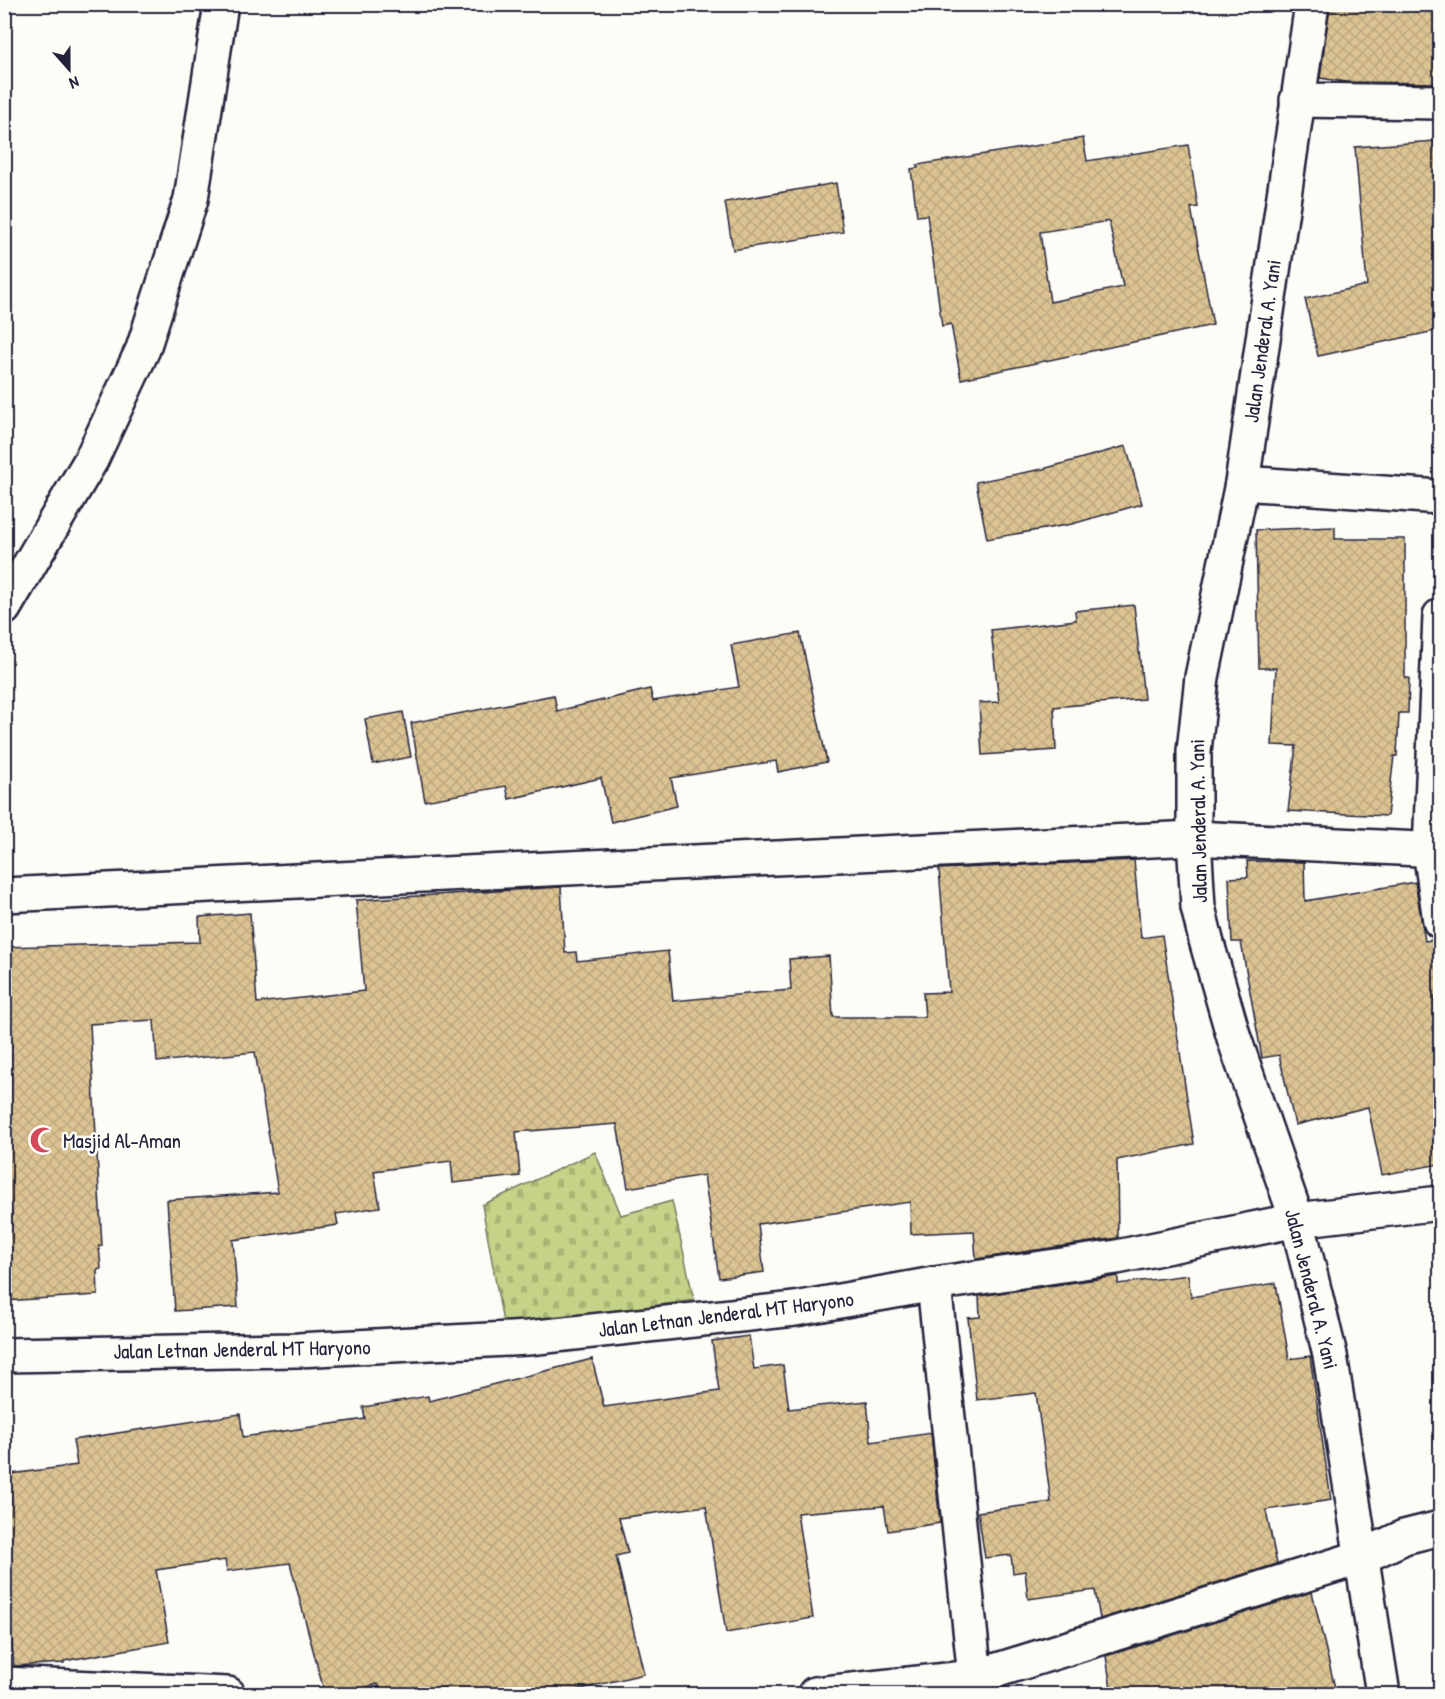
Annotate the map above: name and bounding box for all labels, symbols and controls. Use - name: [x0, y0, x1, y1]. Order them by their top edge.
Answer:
- north arrow: [39, 39, 99, 99]
- text: N: [66, 71, 82, 95]
- street label: Jalan Jenderal A. Yani: [1236, 258, 1288, 424]
- street label: Jalan Jenderal A. Yani: [1182, 739, 1214, 903]
- mosque icon: Masjid Al-Aman: [28, 1125, 58, 1155]
- place label: Masjid Al-Aman: [63, 1126, 181, 1155]
- street label: Jalan Jenderal A. Yani: [1278, 1206, 1346, 1372]
- street label: Jalan Letnan Jenderal MT Haryono: [597, 1284, 855, 1344]
- street label: Jalan Letnan Jenderal MT Haryono: [113, 1332, 371, 1366]

